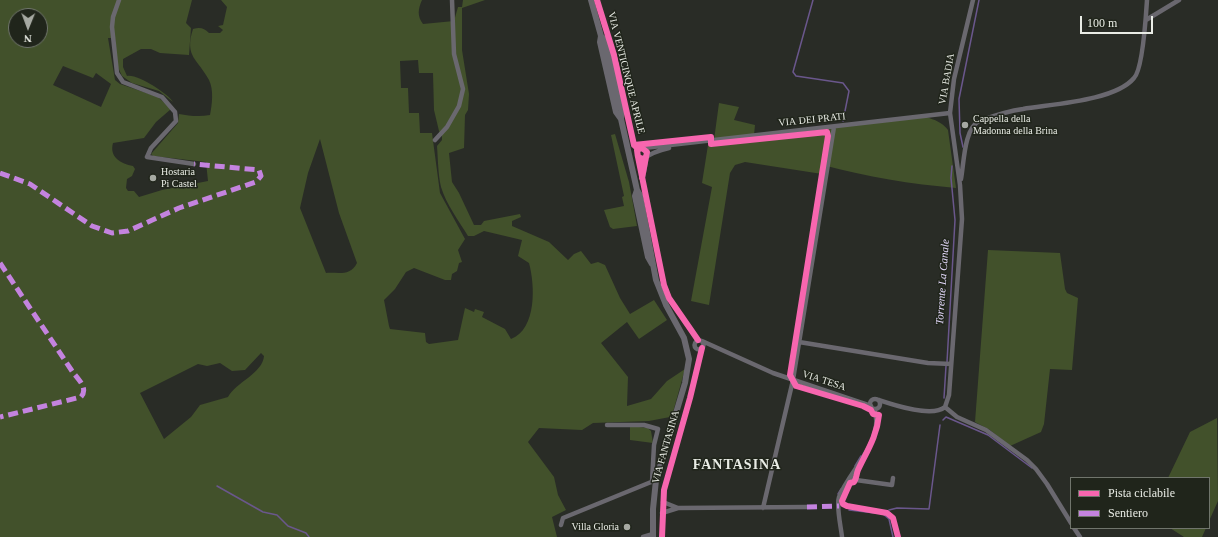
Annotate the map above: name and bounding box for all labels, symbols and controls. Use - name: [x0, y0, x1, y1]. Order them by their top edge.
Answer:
- north arrow: [8, 8, 48, 48]
- scale bar: [1082, 8, 1155, 34]
- street label: VIA VENTICINQUE APRILE: [605, 11, 647, 135]
- text: 100 m: [1087, 16, 1117, 30]
- text: N: [24, 33, 32, 45]
- street label: VIA BADIA: [937, 52, 957, 106]
- street label: VIA DEI PRATI: [778, 111, 846, 129]
- place label: Cappella della Madonna della Brina: [973, 113, 1057, 136]
- marker: Cappella della Madonna della Brina: [960, 120, 970, 130]
- place label: Hostaria Pi Castel: [161, 166, 197, 190]
- marker: Hostaria Pi Castel: [148, 173, 158, 183]
- water label: Torrente La Canale: [933, 239, 953, 325]
- street label: VIA TESA: [801, 368, 847, 394]
- street label: VIA FANTASINA: [650, 409, 682, 485]
- district label: FANTASINA: [693, 457, 781, 473]
- legend: [1070, 477, 1210, 529]
- text: Pista ciclabile: [1108, 486, 1175, 500]
- text: Sentiero: [1108, 506, 1148, 520]
- place label: Villa Gloria: [572, 521, 619, 533]
- marker: Villa Gloria: [622, 522, 632, 532]

